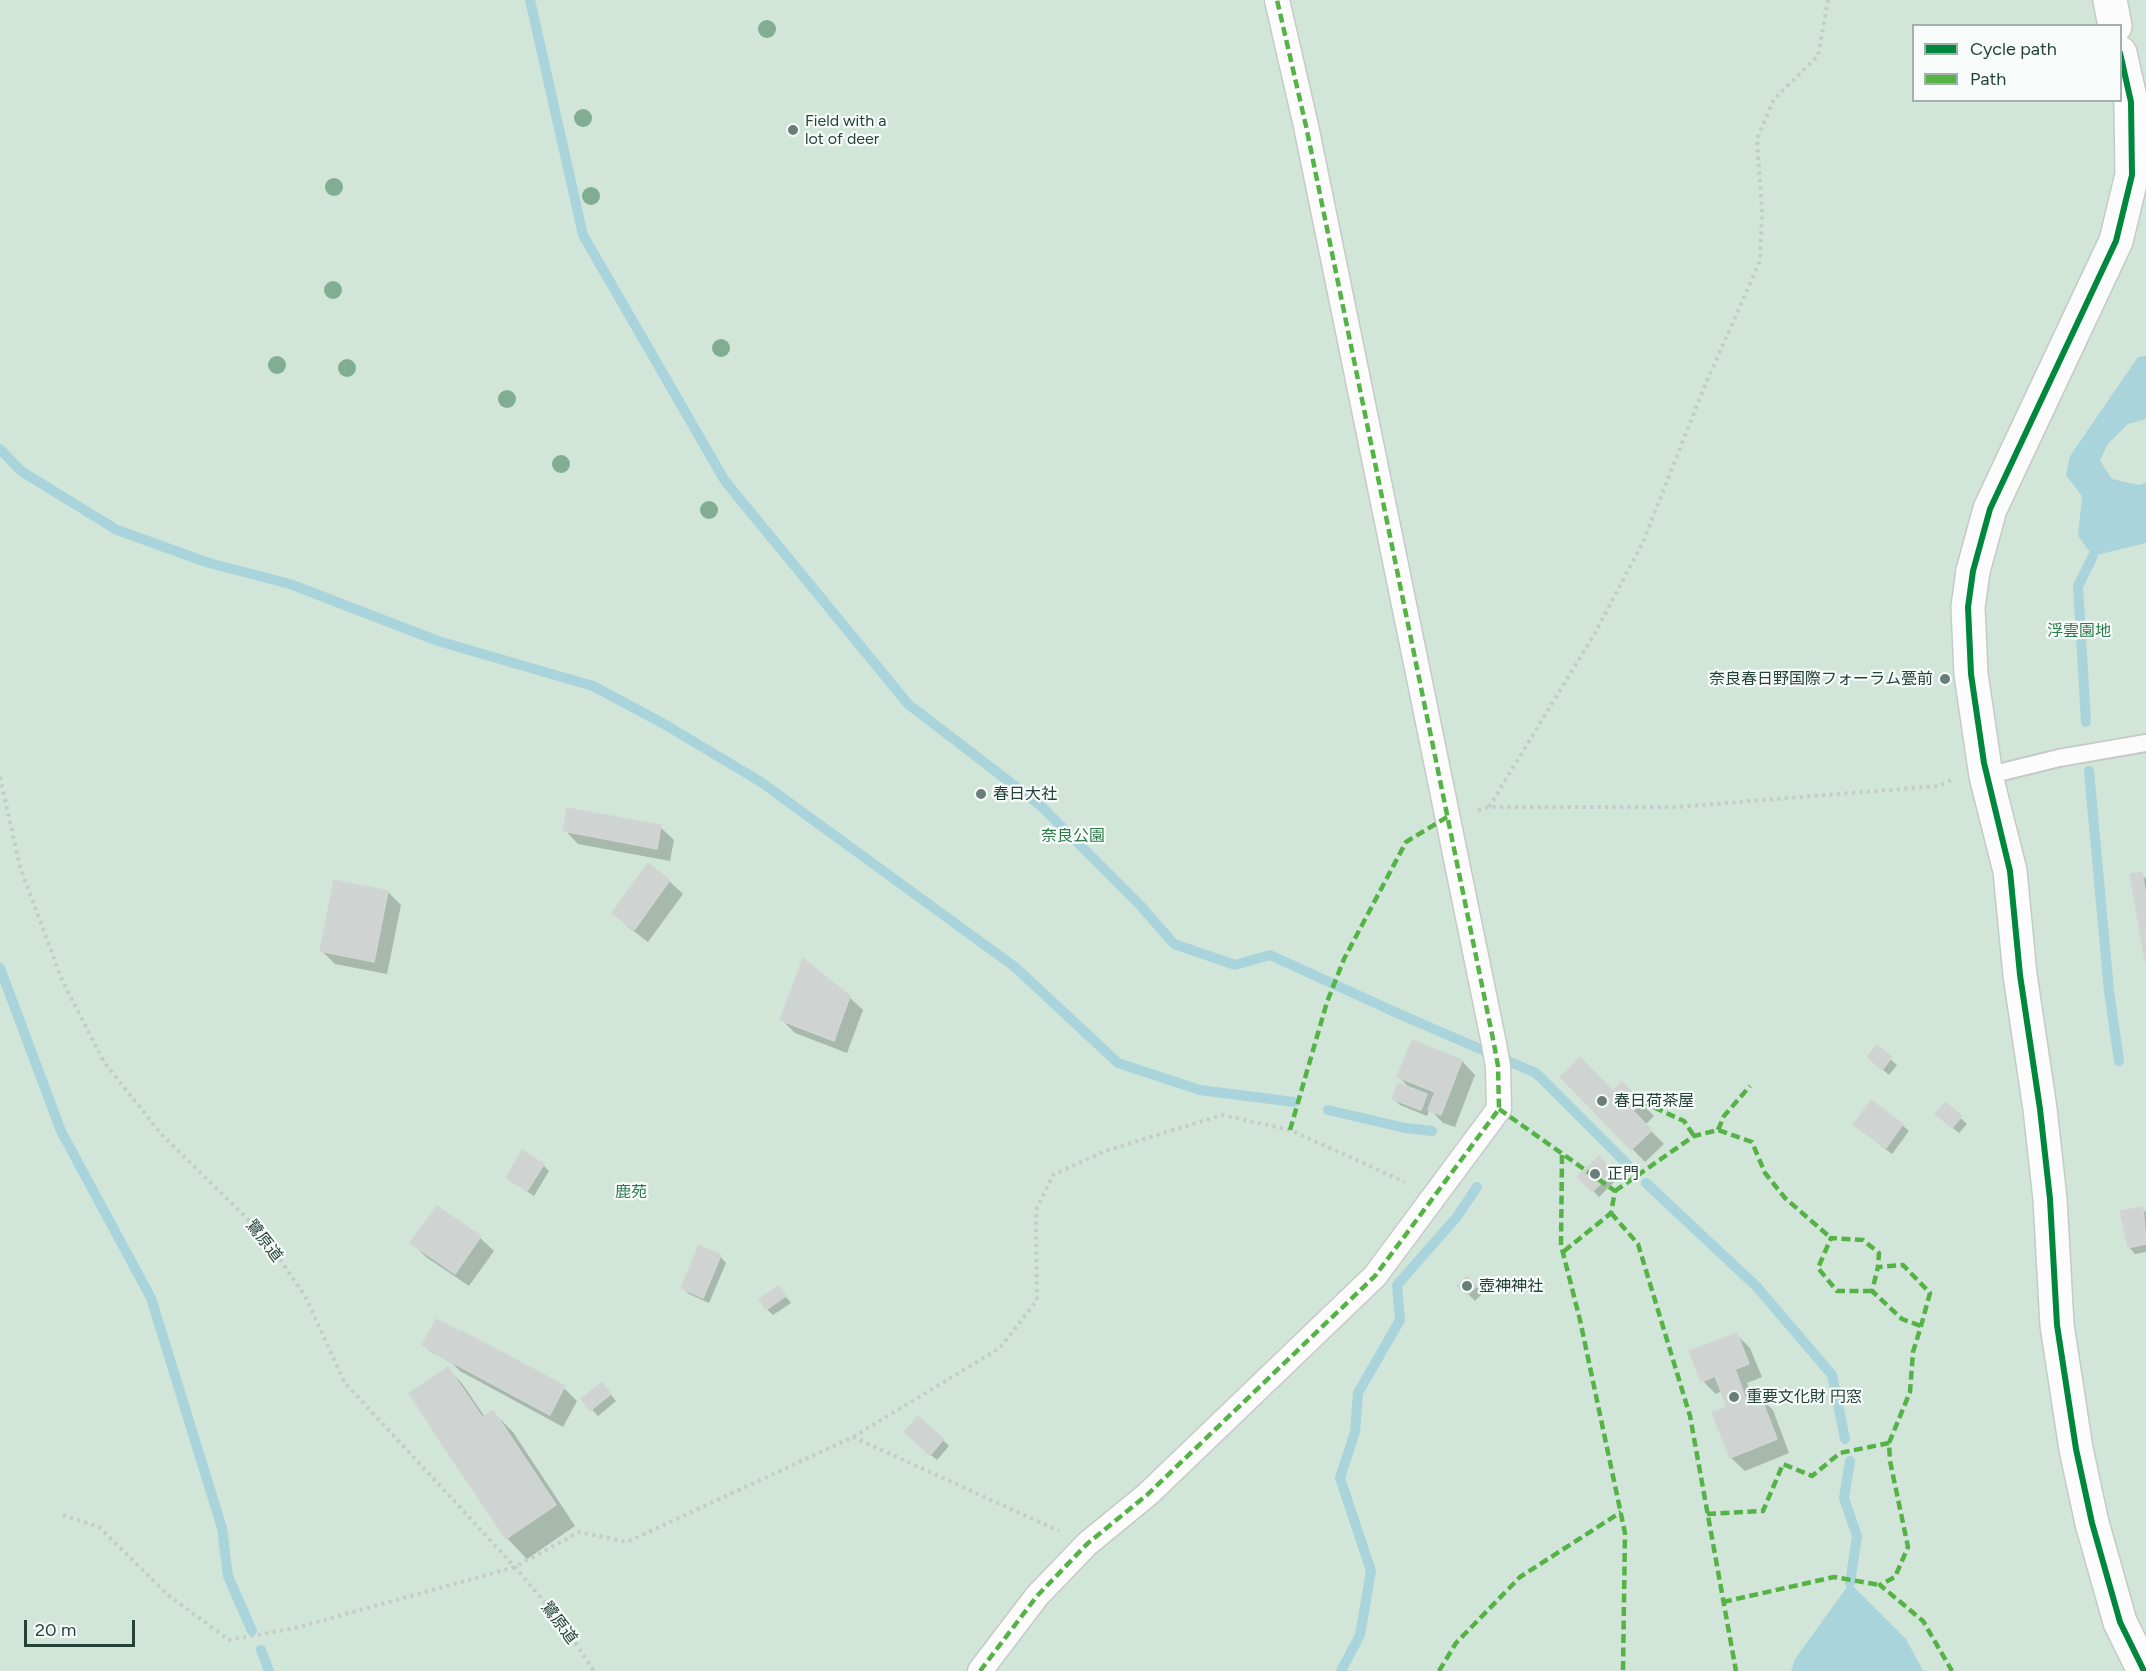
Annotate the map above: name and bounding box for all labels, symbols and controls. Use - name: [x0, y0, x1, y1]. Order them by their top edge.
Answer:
- legend: [1912, 24, 2122, 102]
- text: Cycle path: [1970, 38, 2057, 60]
- text: Path: [1970, 68, 2006, 90]
- place label: Field with a lot of deer: [805, 111, 886, 149]
- marker: Field with a lot of deer: [786, 123, 800, 137]
- park label: 浮雲園地: [2047, 621, 2111, 641]
- place label: 奈良春日野国際フォーラム甍前: [1709, 669, 1933, 689]
- marker: 奈良春日野国際フォーラム甍前: [1938, 672, 1952, 686]
- place label: 春日大社: [993, 784, 1057, 804]
- marker: 春日大社: [974, 787, 988, 801]
- park label: 奈良公園: [1041, 826, 1105, 846]
- place label: 春日荷茶屋: [1614, 1091, 1694, 1111]
- marker: 春日荷茶屋: [1595, 1094, 1609, 1108]
- place label: 正門: [1607, 1164, 1639, 1184]
- marker: 正門: [1588, 1167, 1602, 1181]
- park label: 鹿苑: [615, 1182, 647, 1202]
- street label: 鷺原道: [242, 1216, 286, 1266]
- place label: 壺神神社: [1479, 1276, 1543, 1296]
- marker: 壺神神社: [1460, 1279, 1474, 1293]
- place label: 重要文化財 円窓: [1746, 1387, 1862, 1407]
- marker: 重要文化財 円窓: [1727, 1390, 1741, 1404]
- street label: 鷺原道: [537, 1598, 581, 1648]
- scale bar: [27, 1608, 138, 1646]
- text: 20 m: [35, 1619, 76, 1641]

